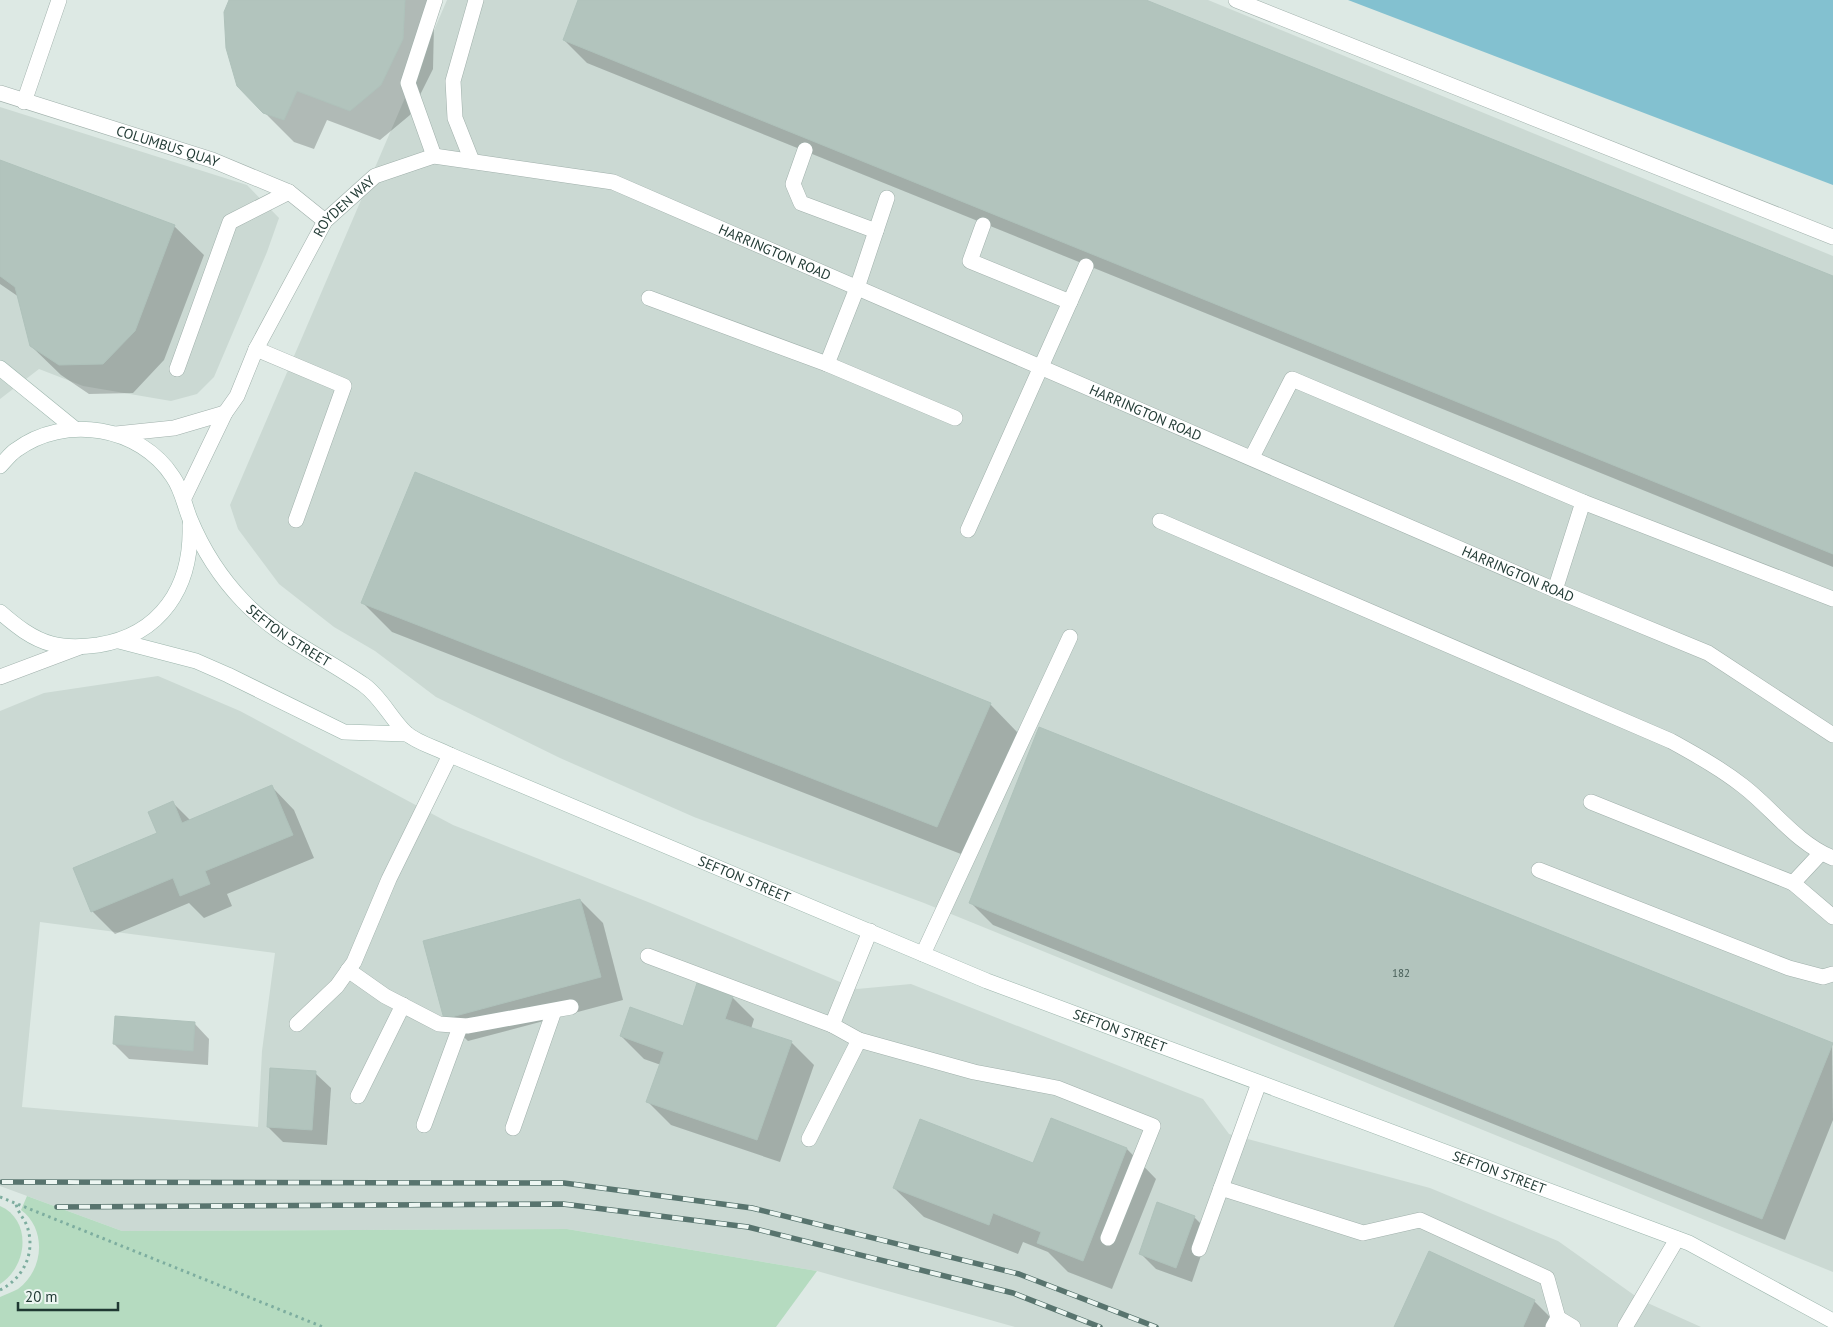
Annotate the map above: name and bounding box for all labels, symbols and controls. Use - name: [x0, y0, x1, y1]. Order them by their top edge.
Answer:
- street label: COLUMBUS QUAY: [114, 121, 222, 171]
- street label: ROYDEN WAY: [309, 171, 379, 240]
- street label: HARRINGTON ROAD: [716, 220, 834, 284]
- street label: HARRINGTON ROAD: [1087, 380, 1204, 445]
- street label: HARRINGTON ROAD: [1459, 542, 1577, 606]
- street label: SEFTON STREET: [243, 600, 334, 671]
- street label: SEFTON STREET: [696, 852, 793, 906]
- house number: 182: [1392, 966, 1410, 980]
- street label: SEFTON STREET: [1071, 1005, 1169, 1056]
- street label: SEFTON STREET: [1450, 1147, 1549, 1198]
- scale bar: [18, 1280, 118, 1312]
- text: 20 m: [25, 1287, 58, 1306]

